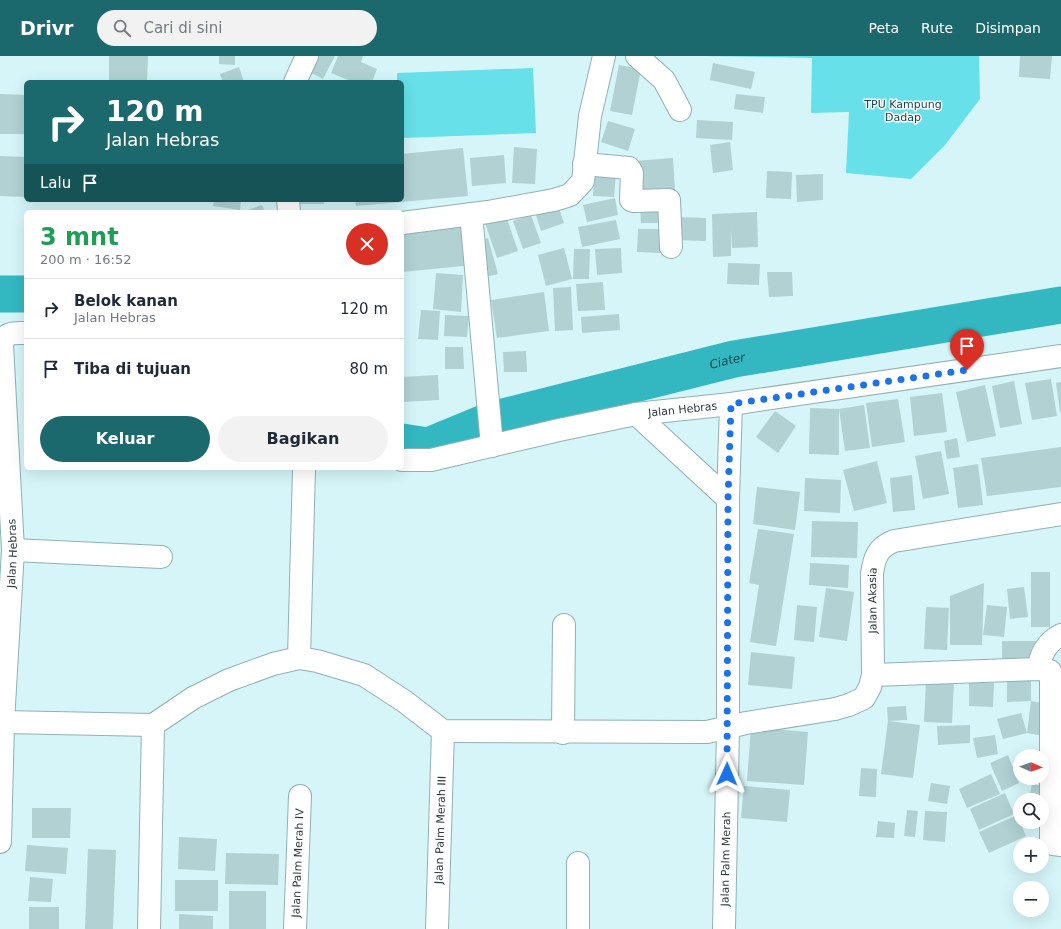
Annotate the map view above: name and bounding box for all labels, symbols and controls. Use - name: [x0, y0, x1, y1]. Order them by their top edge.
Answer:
- search box: [97, 10, 377, 46]
- text: Drivr: [20, 17, 73, 39]
- icon: search: [111, 17, 133, 39]
- text: Cari di sini: [143, 19, 222, 37]
- text: Peta: [868, 20, 899, 36]
- text: Rute: [921, 20, 953, 36]
- text: Disimpan: [975, 20, 1041, 36]
- text: 120 m: [106, 95, 203, 128]
- icon: right: [40, 96, 92, 148]
- park label: TPU Kampung Dadap: [863, 98, 942, 124]
- text: Jalan Hebras: [106, 129, 219, 150]
- icon: arrive: [79, 172, 101, 194]
- text: Lalu: [40, 174, 71, 192]
- text: 3 mnt: [40, 223, 119, 251]
- button: close: [346, 223, 388, 265]
- text: 200 m · 16:52: [40, 252, 131, 267]
- text: Belok kanan: [74, 292, 178, 310]
- icon: right: [40, 298, 62, 320]
- text: 120 m: [340, 300, 388, 318]
- text: Jalan Hebras: [74, 310, 156, 325]
- pin: [950, 329, 984, 370]
- icon: arrive: [956, 335, 978, 357]
- water label: Ciater: [708, 350, 747, 372]
- icon: arrive: [40, 358, 62, 380]
- text: Tiba di tujuan: [74, 360, 191, 378]
- text: 80 m: [350, 360, 388, 378]
- street label: Jalan Hebras: [647, 399, 718, 420]
- button: Keluar: [40, 416, 210, 462]
- button: Bagikan: [218, 416, 388, 462]
- street label: Jalan Hebras: [5, 518, 20, 589]
- street label: Jalan Akasia: [866, 566, 880, 635]
- north arrow: [1013, 749, 1049, 785]
- map controls: [1013, 749, 1049, 917]
- position arrow: [706, 753, 748, 795]
- street label: Jalan Palm Merah III: [432, 776, 449, 885]
- button: search: [1013, 793, 1049, 829]
- street label: Jalan Palm Merah IV: [289, 808, 307, 919]
- street label: Jalan Palm Merah: [718, 811, 733, 908]
- button: +: [1013, 837, 1049, 873]
- button: −: [1013, 881, 1049, 917]

